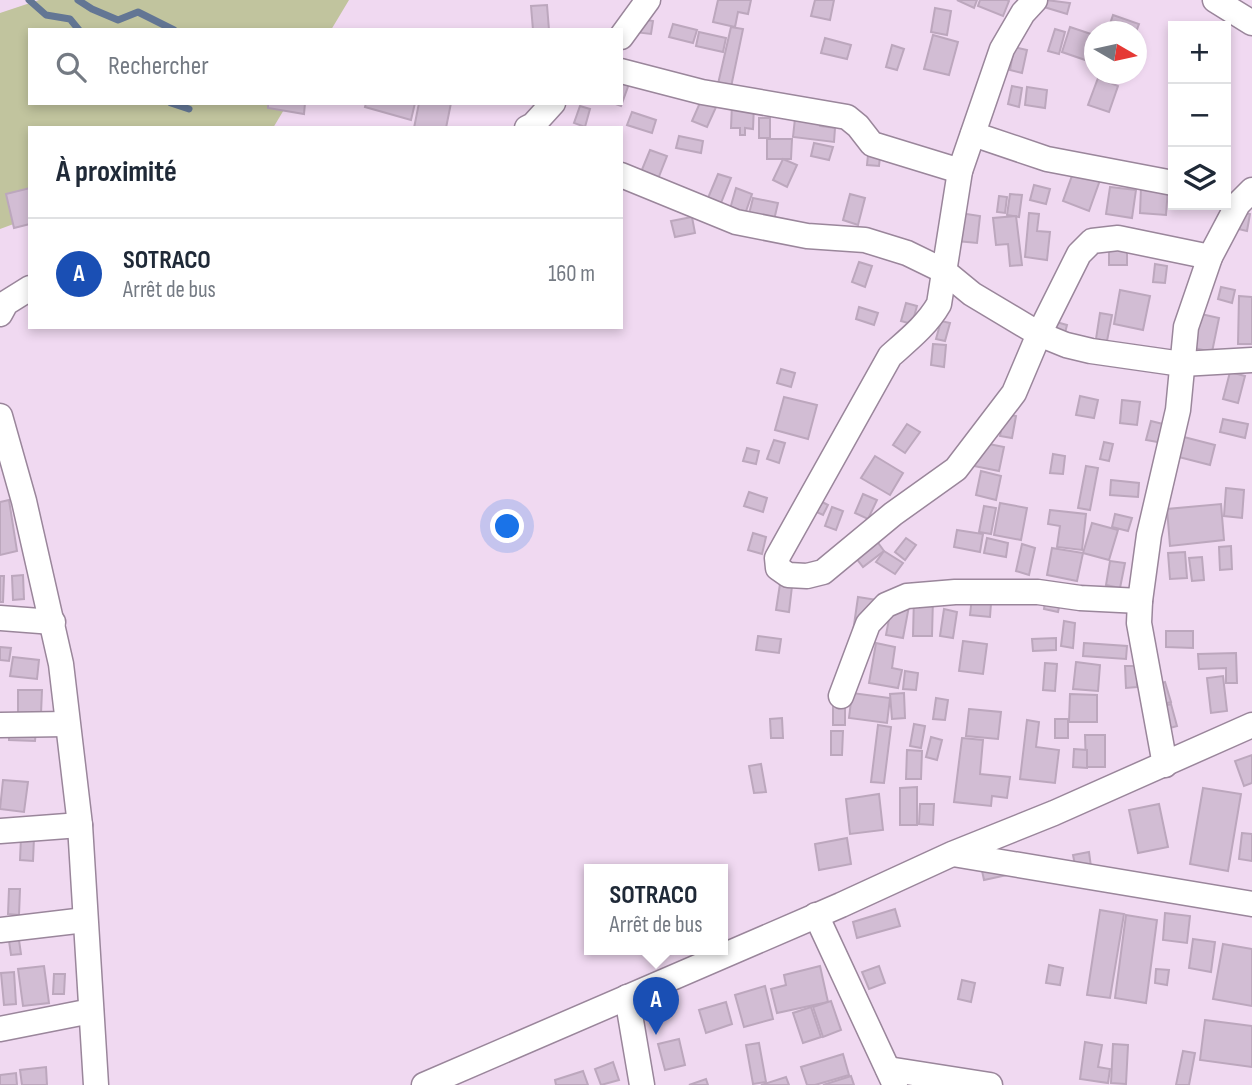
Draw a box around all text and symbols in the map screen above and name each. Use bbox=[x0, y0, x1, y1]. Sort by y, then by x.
north arrow bbox=[1084, 21, 1147, 84]
map controls bbox=[1168, 21, 1231, 210]
button: + bbox=[1168, 21, 1231, 84]
search box bbox=[28, 28, 623, 105]
icon: search bbox=[52, 48, 90, 86]
text: Rechercher bbox=[108, 51, 209, 82]
button: − bbox=[1168, 84, 1231, 147]
button: layers bbox=[1168, 147, 1231, 210]
text: À proximité bbox=[56, 154, 177, 190]
text: SOTRACO bbox=[123, 245, 211, 276]
text: A bbox=[74, 260, 84, 288]
text: 160 m bbox=[548, 260, 595, 288]
text: Arrêt de bus bbox=[123, 276, 216, 304]
your location bbox=[490, 509, 524, 543]
popup bbox=[584, 864, 728, 955]
text: SOTRACO bbox=[610, 880, 697, 911]
text: Arrêt de bus bbox=[610, 911, 702, 939]
pin: A bbox=[633, 977, 679, 1035]

